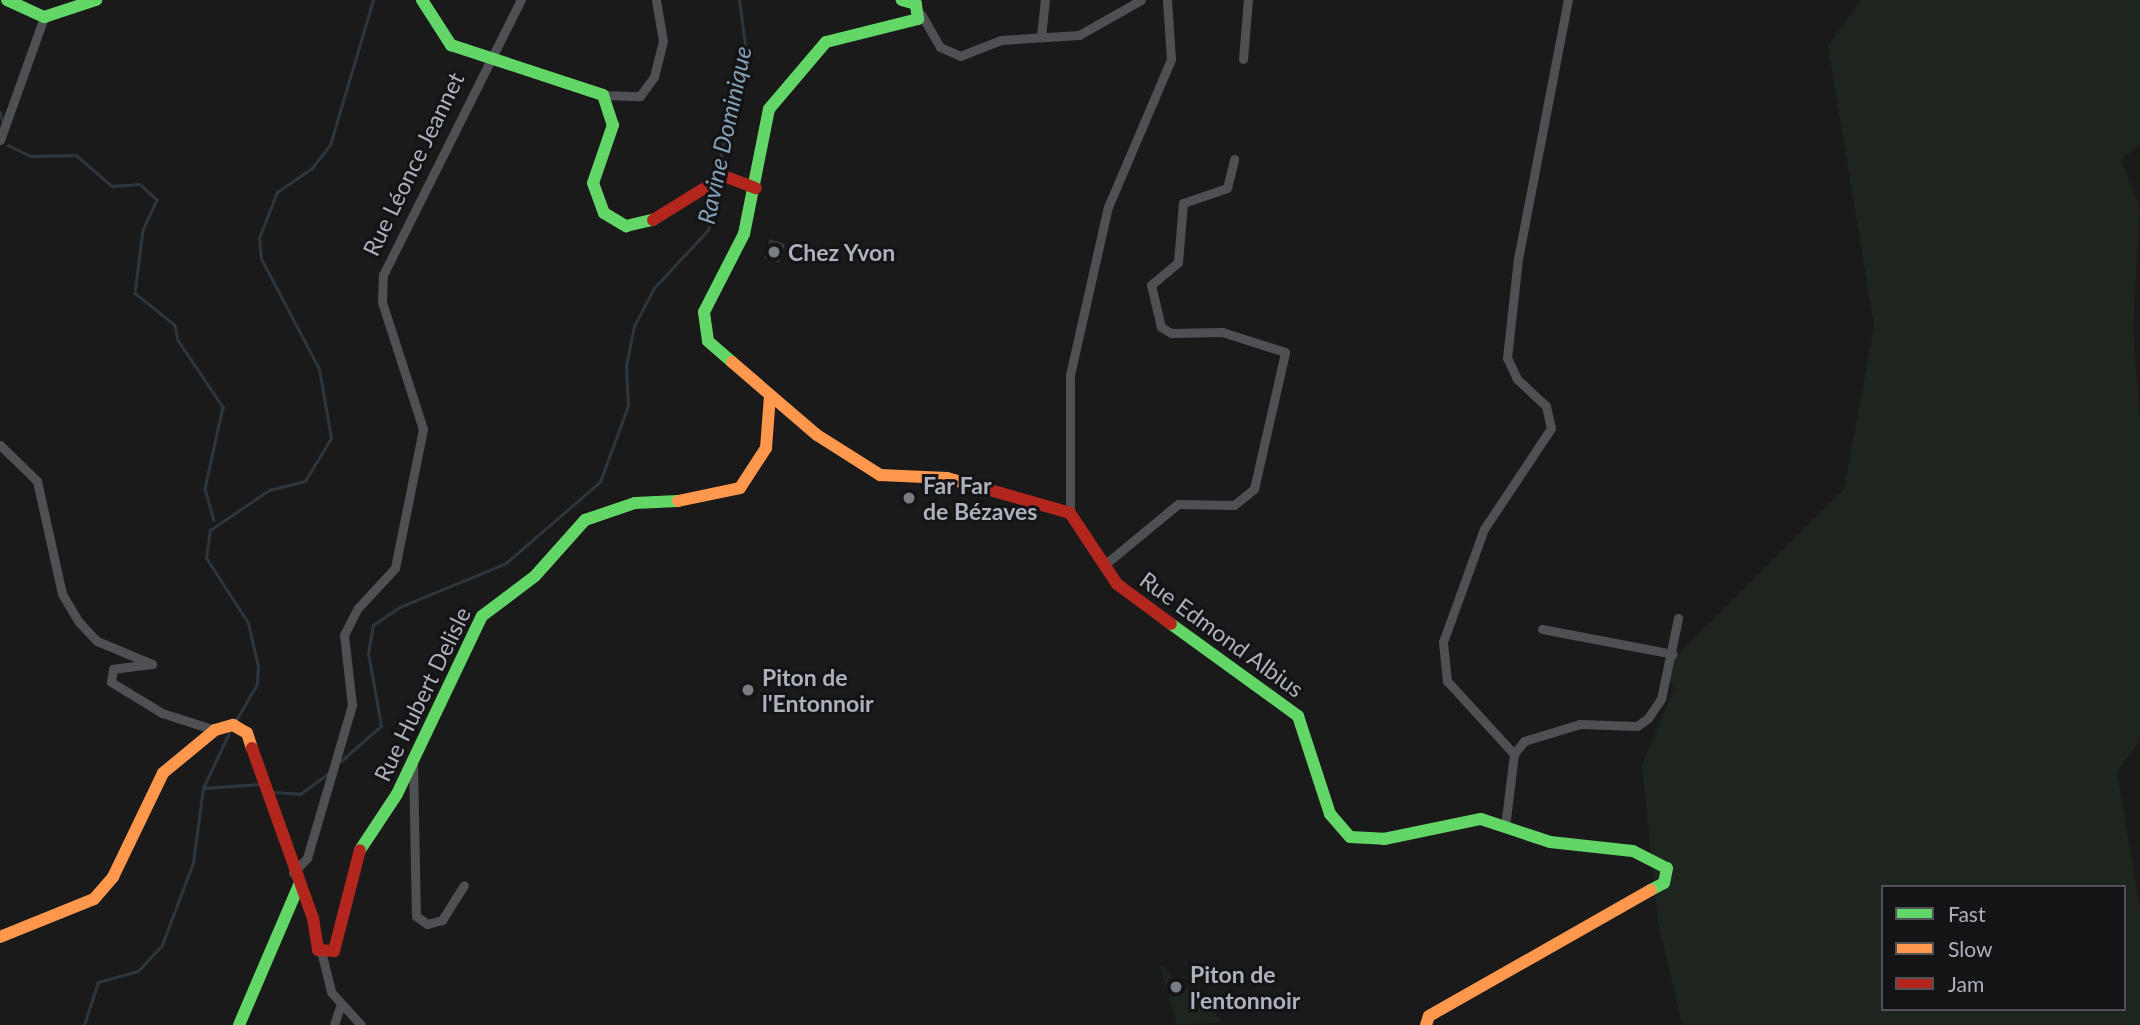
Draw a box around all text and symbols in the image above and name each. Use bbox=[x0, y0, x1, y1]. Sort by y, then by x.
water label: Ravine Dominique bbox=[691, 43, 757, 227]
street label: Rue Léonce Jeannet bbox=[356, 67, 470, 261]
place label: Chez Yvon bbox=[788, 238, 896, 266]
marker: Chez Yvon bbox=[766, 244, 782, 260]
place label: Far Far de Bézaves bbox=[923, 471, 1037, 525]
marker: Far Far de Bézaves bbox=[901, 490, 917, 506]
street label: Rue Edmond Albius bbox=[1135, 565, 1309, 703]
street label: Rue Hubert Delisle bbox=[368, 602, 476, 786]
place label: Piton de l'Entonnoir bbox=[762, 663, 874, 717]
marker: Piton de l'Entonnoir bbox=[740, 682, 756, 698]
legend bbox=[1881, 885, 2126, 1011]
text: Fast bbox=[1948, 901, 1985, 926]
text: Slow bbox=[1948, 936, 1992, 961]
place label: Piton de l'entonnoir bbox=[1190, 960, 1300, 1014]
text: Jam bbox=[1948, 971, 1984, 996]
marker: Piton de l'entonnoir bbox=[1168, 979, 1184, 995]

